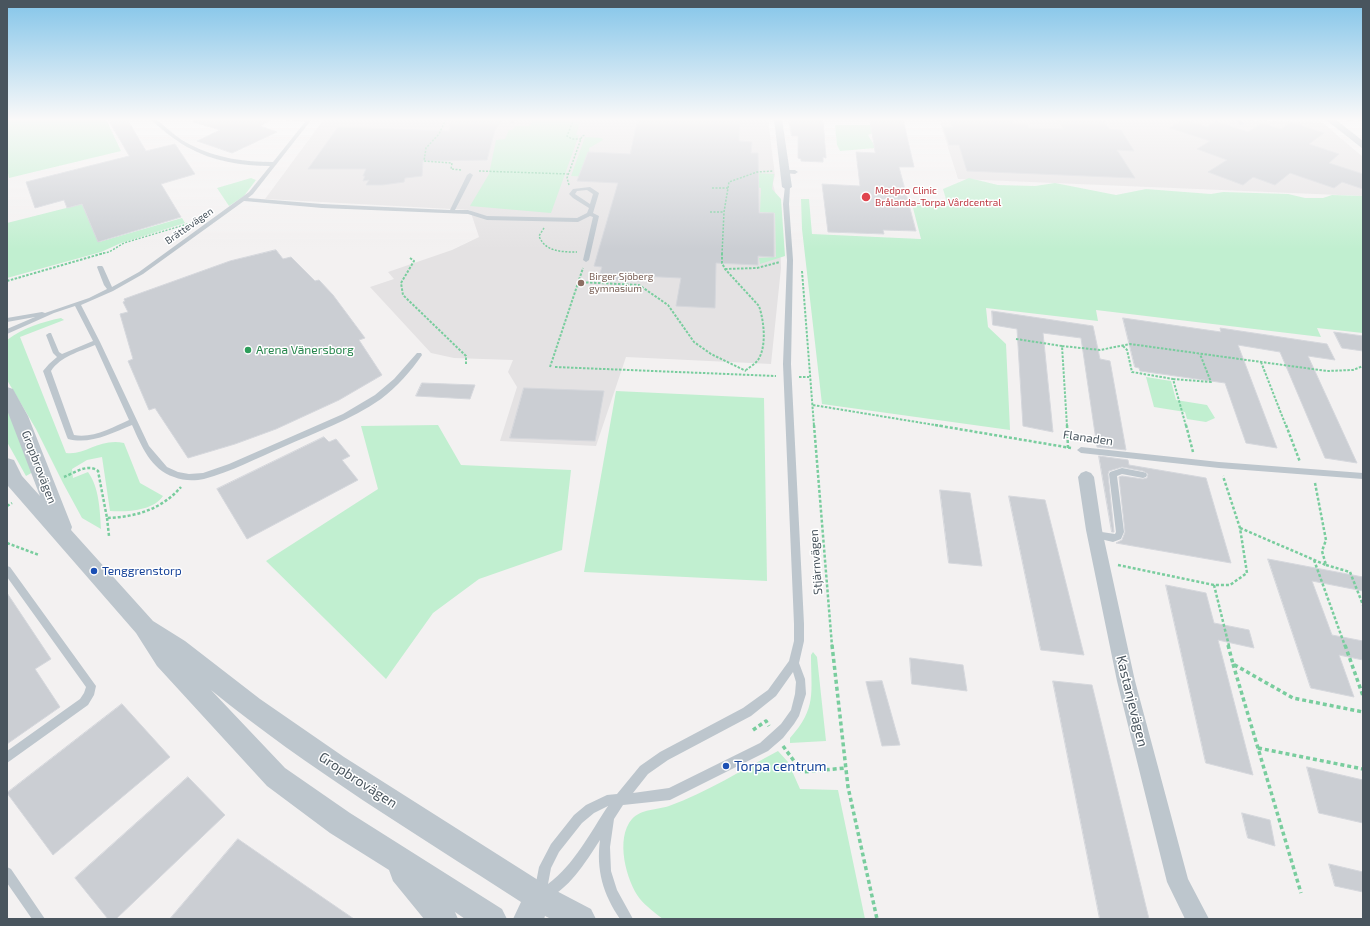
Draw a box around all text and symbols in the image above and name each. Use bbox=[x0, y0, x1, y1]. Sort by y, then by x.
place label: Medpro Clinic Brålanda-Torpa Vårdcentral bbox=[875, 185, 1001, 208]
marker: Medpro Clinic Brålanda-Torpa Vårdcentral bbox=[860, 191, 872, 203]
street label: Brättevägen bbox=[163, 205, 215, 247]
place label: Birger Sjöberg gymnasium bbox=[589, 271, 653, 294]
marker: Birger Sjöberg gymnasium bbox=[576, 278, 586, 288]
place label: Arena Vänersborg bbox=[256, 343, 354, 357]
marker: Arena Vänersborg bbox=[243, 345, 253, 355]
street label: Flanaden bbox=[1062, 427, 1114, 449]
street label: Gropbrovägen bbox=[18, 428, 60, 506]
street label: Stjärnvägen bbox=[807, 529, 825, 595]
place label: Tenggrenstorp bbox=[102, 564, 182, 578]
marker: Tenggrenstorp bbox=[89, 566, 99, 576]
street label: Kastanjevägen bbox=[1113, 654, 1151, 748]
street label: Gropbrovägen bbox=[316, 748, 400, 812]
place label: Torpa centrum bbox=[734, 758, 827, 774]
marker: Torpa centrum bbox=[721, 761, 731, 771]

